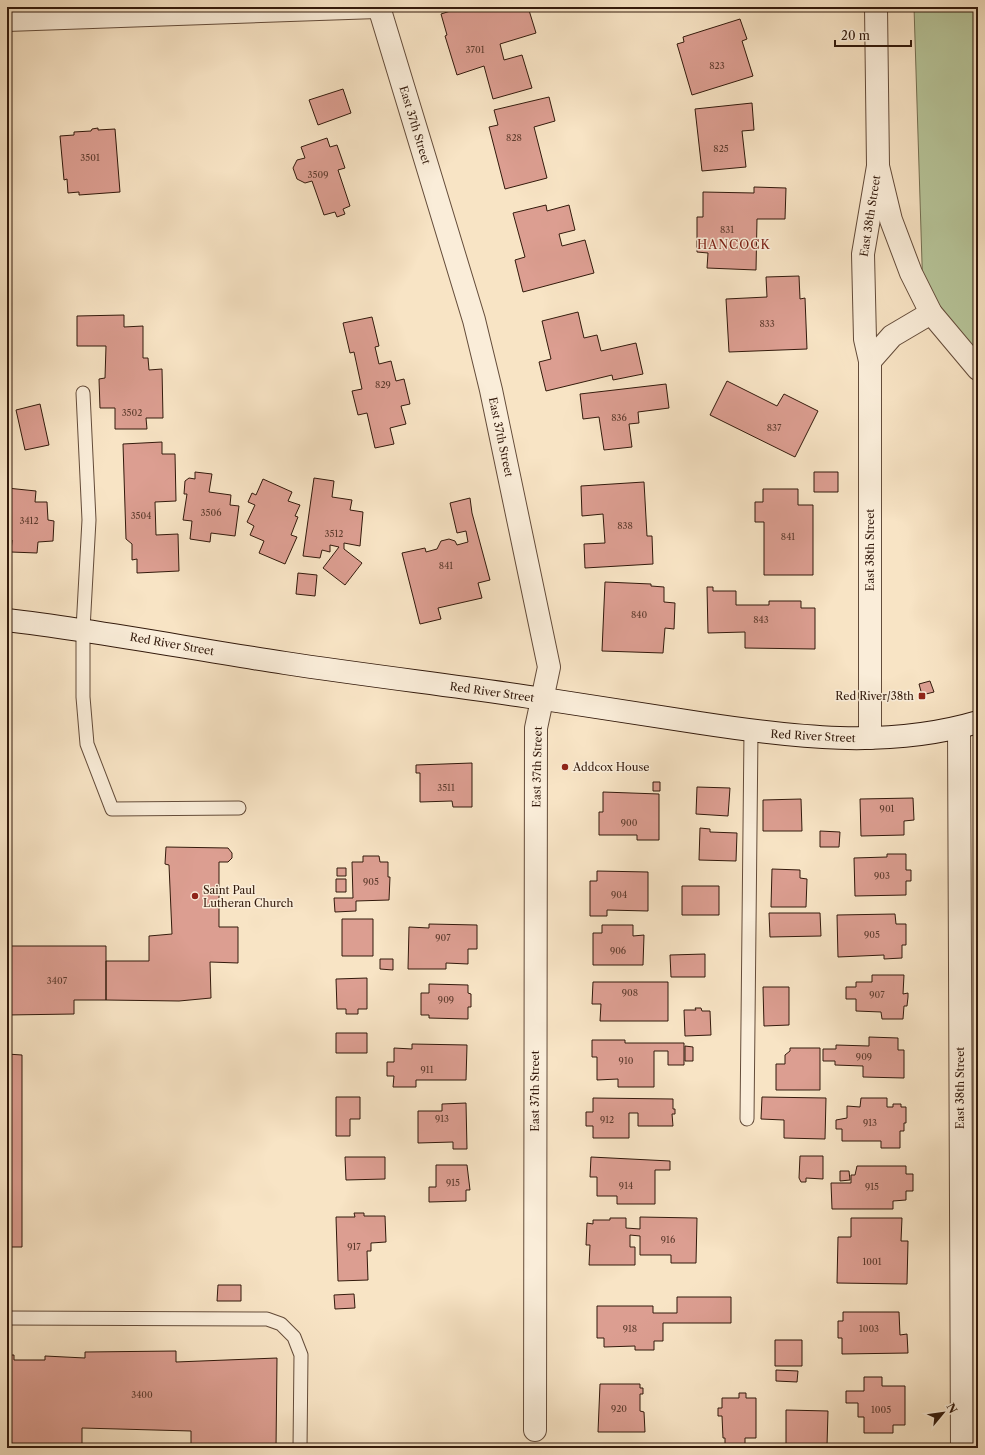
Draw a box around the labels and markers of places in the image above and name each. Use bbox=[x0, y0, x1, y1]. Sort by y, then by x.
place label: Red River/38th bbox=[835, 689, 914, 703]
marker: Red River/38th bbox=[917, 691, 927, 701]
place label: Addcox House bbox=[572, 760, 649, 774]
marker: Addcox House bbox=[560, 762, 570, 772]
place label: Saint Paul Lutheran Church bbox=[203, 883, 294, 910]
marker: Saint Paul Lutheran Church bbox=[190, 891, 200, 901]

